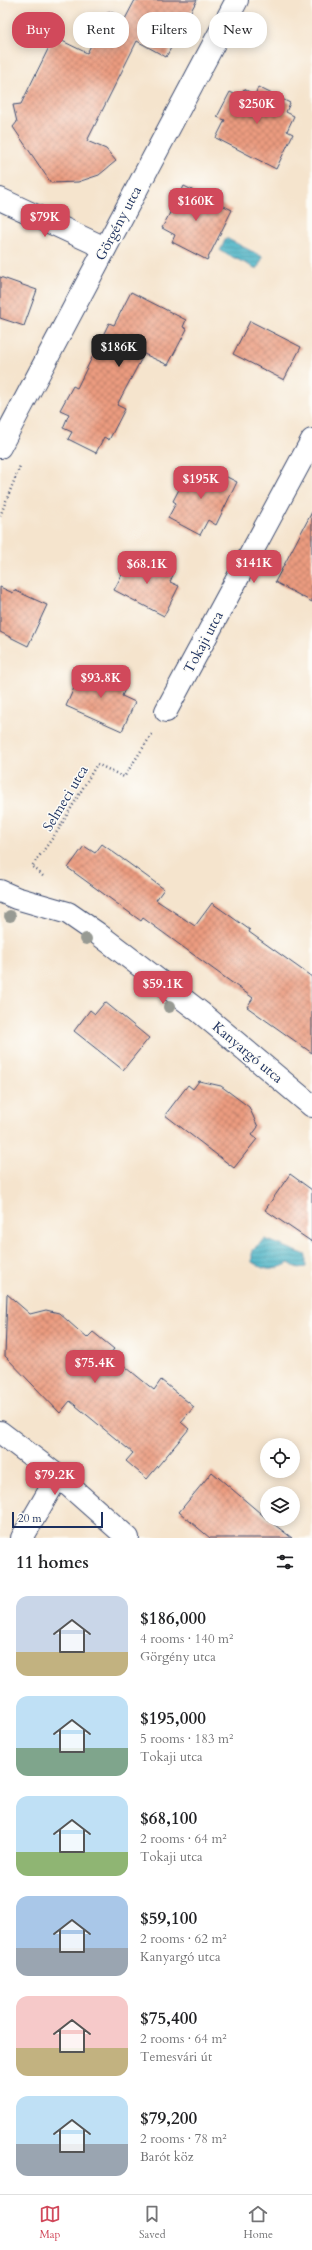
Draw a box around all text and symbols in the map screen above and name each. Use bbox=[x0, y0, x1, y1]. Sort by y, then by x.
chip: Buy bbox=[12, 12, 65, 48]
chip: Rent bbox=[73, 12, 129, 48]
chip: Filters bbox=[137, 12, 201, 48]
chip: New bbox=[209, 12, 267, 48]
pin: $250K bbox=[229, 91, 285, 125]
text: $250K bbox=[238, 95, 276, 113]
street label: Görgény utca bbox=[91, 183, 146, 264]
pin: $160K bbox=[168, 188, 224, 222]
text: $160K bbox=[177, 192, 215, 210]
pin: $79K bbox=[21, 204, 69, 238]
text: $79K bbox=[30, 208, 60, 226]
pin: $186K bbox=[91, 334, 147, 368]
text: $186K bbox=[100, 338, 138, 356]
pin: $195K bbox=[173, 466, 229, 500]
text: $195K bbox=[182, 470, 220, 488]
pin: $141K bbox=[226, 550, 282, 584]
pin: $68.1K bbox=[114, 551, 180, 585]
text: $141K bbox=[235, 554, 273, 572]
text: $68.1K bbox=[127, 555, 167, 573]
street label: Tokaji utca bbox=[179, 608, 228, 677]
pin: $93.8K bbox=[68, 665, 134, 699]
text: $93.8K bbox=[81, 669, 121, 687]
street label: Selmeci utca bbox=[38, 762, 93, 835]
pin: $59.1K bbox=[130, 971, 196, 1005]
text: $59.1K bbox=[143, 975, 183, 993]
street label: Kanyargó utca bbox=[208, 1017, 287, 1088]
pin: $75.4K bbox=[62, 1350, 128, 1384]
text: $75.4K bbox=[75, 1354, 115, 1372]
map controls bbox=[260, 1438, 300, 1526]
button: locate bbox=[260, 1438, 300, 1478]
pin: $79.2K bbox=[22, 1462, 88, 1496]
text: $79.2K bbox=[35, 1466, 75, 1484]
button: layers bbox=[260, 1486, 300, 1526]
scale bar bbox=[12, 1510, 103, 1529]
text: 20 m bbox=[18, 1511, 42, 1526]
text: 11 homes bbox=[16, 1551, 89, 1574]
icon: filters bbox=[274, 1551, 296, 1573]
text: $186,000 bbox=[140, 1607, 206, 1630]
icon: home bbox=[48, 1612, 96, 1660]
text: 4 rooms · 140 m² bbox=[140, 1630, 233, 1648]
text: Görgény utca bbox=[140, 1648, 216, 1666]
text: $195,000 bbox=[140, 1707, 206, 1730]
icon: home bbox=[48, 1712, 96, 1760]
text: 5 rooms · 183 m² bbox=[140, 1730, 233, 1748]
text: Tokaji utca bbox=[140, 1748, 203, 1766]
text: $68,100 bbox=[140, 1807, 197, 1830]
icon: home bbox=[48, 1812, 96, 1860]
text: 2 rooms · 64 m² bbox=[140, 1830, 227, 1848]
text: Tokaji utca bbox=[140, 1848, 203, 1866]
text: $59,100 bbox=[140, 1907, 197, 1930]
icon: home bbox=[48, 1912, 96, 1960]
text: 2 rooms · 62 m² bbox=[140, 1930, 227, 1948]
text: Kanyargó utca bbox=[140, 1948, 221, 1966]
text: $75,400 bbox=[140, 2007, 197, 2030]
icon: home bbox=[48, 2012, 96, 2060]
text: 2 rooms · 64 m² bbox=[140, 2030, 227, 2048]
text: Temesvári út bbox=[140, 2048, 212, 2066]
text: $79,200 bbox=[140, 2107, 197, 2130]
icon: home bbox=[48, 2112, 96, 2160]
text: 2 rooms · 78 m² bbox=[140, 2130, 227, 2148]
text: Barót köz bbox=[140, 2148, 194, 2166]
tab: Map bbox=[39, 2203, 61, 2242]
tab: Saved bbox=[139, 2203, 166, 2242]
tab: Home bbox=[244, 2203, 273, 2242]

